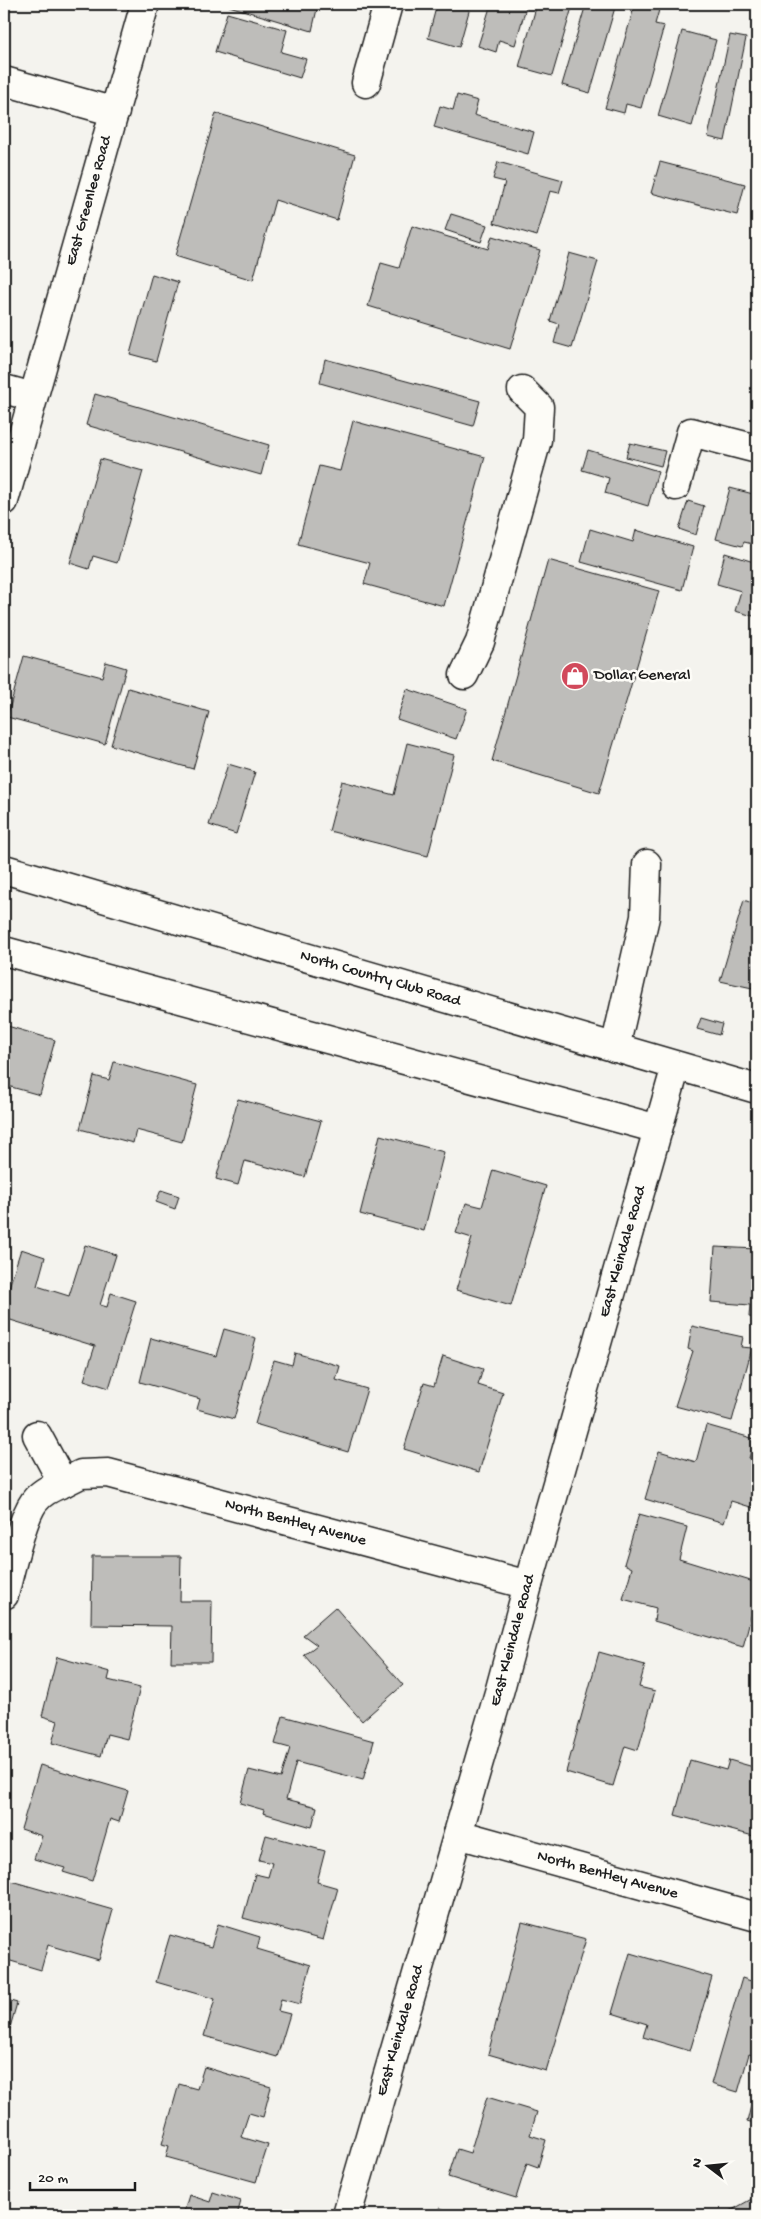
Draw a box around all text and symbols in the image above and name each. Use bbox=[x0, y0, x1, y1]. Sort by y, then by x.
street label: East Greenlee Road bbox=[62, 132, 117, 268]
shop icon: Dollar General bbox=[560, 661, 590, 691]
place label: Dollar General bbox=[593, 667, 690, 686]
street label: North Country Club Road bbox=[298, 946, 464, 1012]
street label: East Kleindale Road bbox=[595, 1182, 651, 1320]
street label: North Bentley Avenue bbox=[223, 1495, 369, 1551]
street label: East Kleindale Road bbox=[486, 1571, 540, 1709]
street label: North Bentley Avenue bbox=[535, 1847, 681, 1904]
street label: East Kleindale Road bbox=[373, 1961, 429, 2098]
north arrow bbox=[684, 2142, 734, 2192]
text: N bbox=[688, 2156, 707, 2170]
scale bar bbox=[30, 2159, 135, 2191]
text: 20 m bbox=[38, 2170, 68, 2188]

